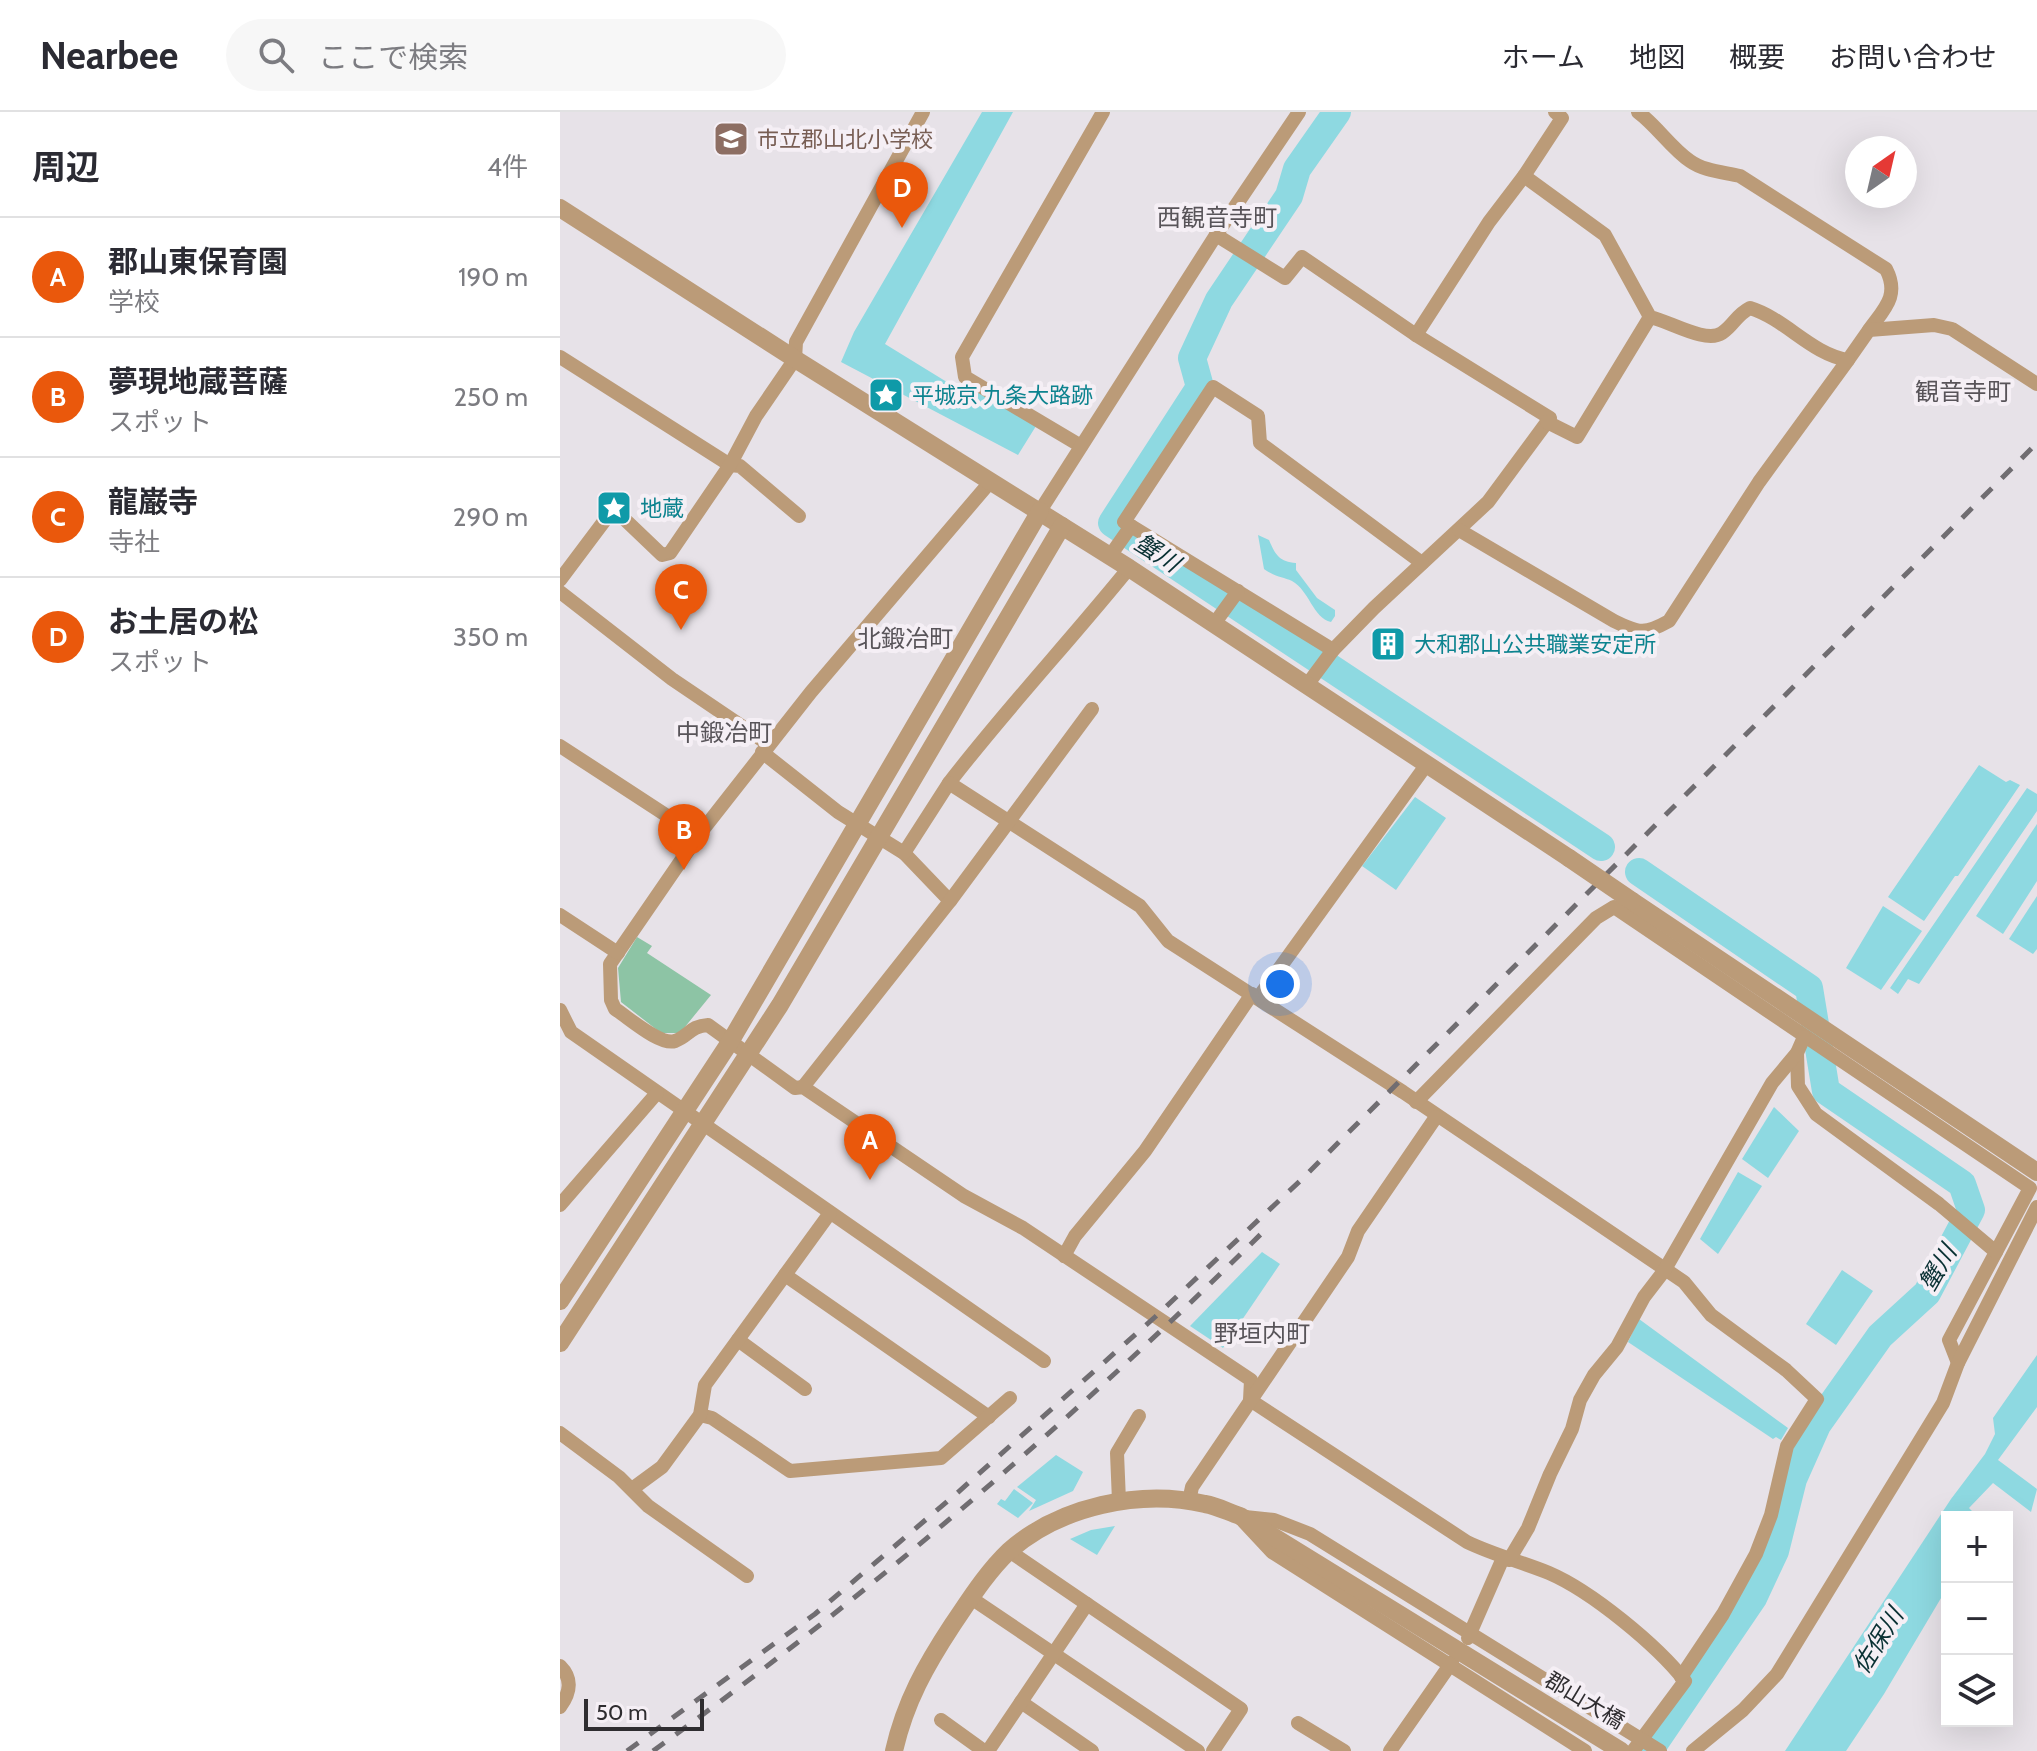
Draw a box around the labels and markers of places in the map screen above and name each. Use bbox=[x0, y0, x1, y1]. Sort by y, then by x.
school or university icon: 市立郡山北小学校 bbox=[712, 120, 750, 158]
place label: 市立郡山北小学校 bbox=[757, 126, 933, 153]
pin: D bbox=[876, 162, 928, 228]
place icon: 平城京 九条大路跡 bbox=[867, 376, 905, 414]
place label: 平城京 九条大路跡 bbox=[912, 382, 1093, 409]
place icon: 地蔵 bbox=[595, 489, 633, 527]
place label: 地蔵 bbox=[640, 495, 684, 522]
pin: C bbox=[655, 564, 707, 630]
building icon: 大和郡山公共職業安定所 bbox=[1369, 625, 1407, 663]
place label: 大和郡山公共職業安定所 bbox=[1414, 631, 1656, 658]
pin: B bbox=[658, 804, 710, 870]
pin: A bbox=[844, 1114, 896, 1180]

